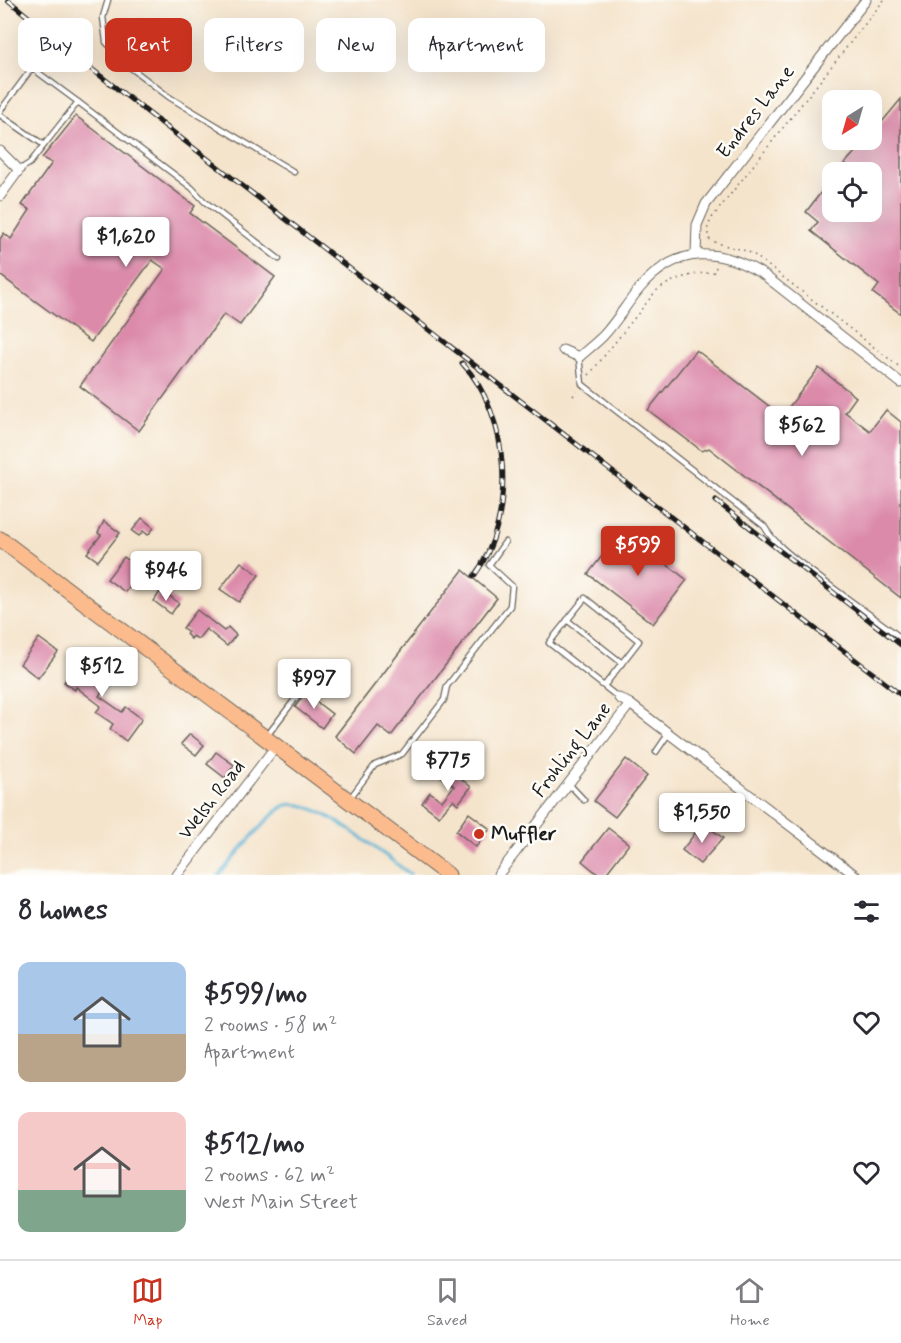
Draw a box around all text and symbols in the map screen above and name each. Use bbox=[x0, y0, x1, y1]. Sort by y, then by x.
chip: Buy bbox=[18, 18, 93, 72]
chip: Rent bbox=[105, 18, 192, 72]
chip: Filters bbox=[204, 18, 304, 72]
chip: New bbox=[316, 18, 396, 72]
chip: Apartment bbox=[408, 18, 545, 72]
street label: Endres Lane bbox=[711, 59, 801, 165]
north arrow bbox=[822, 90, 882, 150]
map controls bbox=[822, 90, 882, 222]
button: locate bbox=[822, 162, 882, 222]
pin: $1,620 bbox=[77, 217, 175, 268]
text: $1,620 bbox=[96, 223, 156, 250]
pin: $562 bbox=[766, 406, 838, 457]
text: $562 bbox=[779, 412, 825, 439]
pin: $599 bbox=[602, 526, 674, 577]
text: $599 bbox=[615, 532, 661, 559]
pin: $946 bbox=[130, 551, 202, 602]
text: $946 bbox=[144, 557, 188, 584]
pin: $512 bbox=[66, 647, 138, 698]
text: $512 bbox=[80, 653, 124, 680]
pin: $997 bbox=[278, 659, 350, 710]
text: $997 bbox=[292, 665, 336, 692]
street label: Frohling Lane bbox=[526, 697, 619, 805]
pin: $775 bbox=[412, 741, 484, 792]
text: $775 bbox=[425, 747, 471, 774]
street label: Welsh Road bbox=[172, 755, 252, 845]
pin: $1,550 bbox=[653, 793, 751, 844]
text: $1,550 bbox=[673, 799, 731, 826]
place label: Muffler bbox=[491, 821, 557, 848]
marker: Muffler bbox=[472, 827, 486, 841]
text: 8 homes bbox=[18, 894, 108, 928]
icon: filters bbox=[850, 895, 883, 928]
text: $599/mo bbox=[204, 978, 307, 1012]
icon: home bbox=[66, 986, 138, 1058]
icon: heart bbox=[850, 1006, 883, 1039]
text: 2 rooms · 58 m² bbox=[204, 1012, 337, 1039]
text: Apartment bbox=[204, 1039, 295, 1066]
text: $512/mo bbox=[204, 1128, 305, 1162]
icon: home bbox=[66, 1136, 138, 1208]
icon: heart bbox=[850, 1156, 883, 1189]
text: 2 rooms · 62 m² bbox=[204, 1162, 335, 1189]
text: West Main Street bbox=[204, 1189, 358, 1216]
tab: Map bbox=[131, 1274, 164, 1331]
tab: Saved bbox=[427, 1274, 467, 1331]
tab: Home bbox=[730, 1274, 770, 1331]

